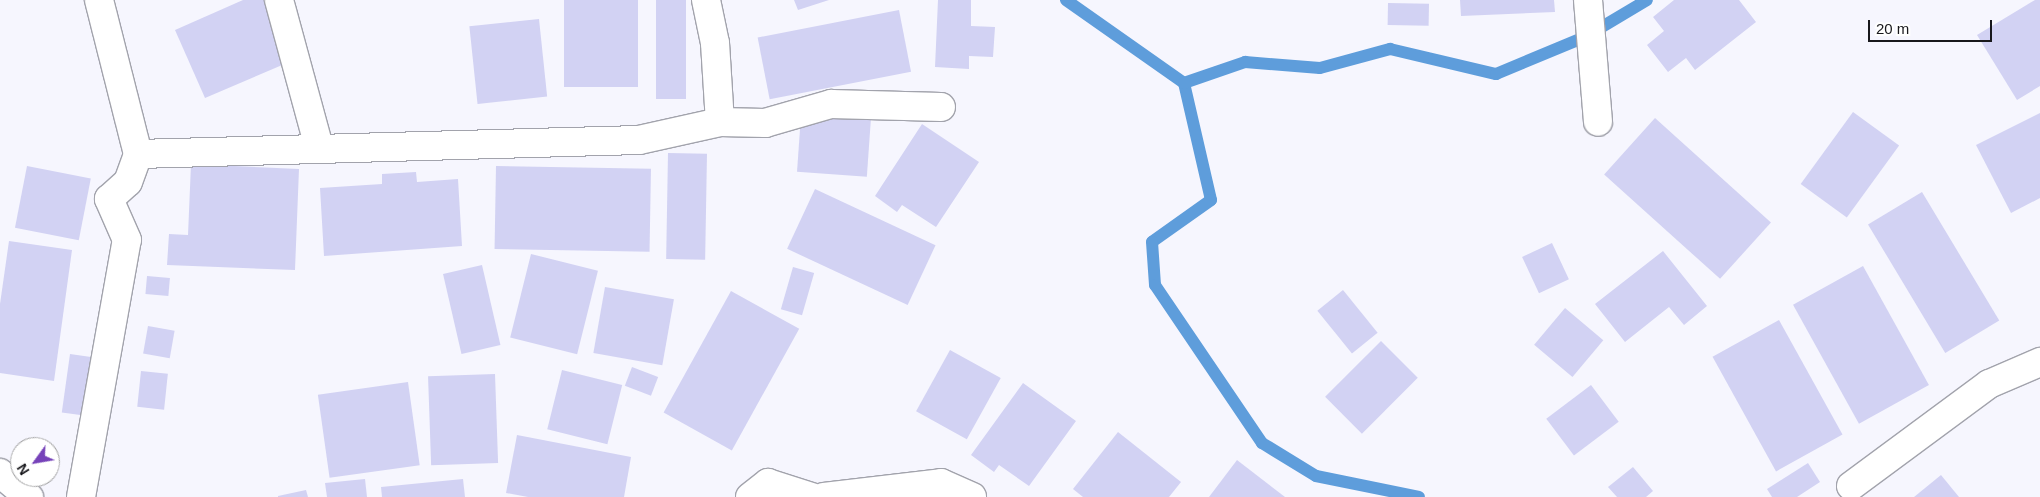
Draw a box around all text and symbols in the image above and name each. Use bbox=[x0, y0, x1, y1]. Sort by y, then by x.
scale bar bbox=[1870, 10, 1994, 42]
text: 20 m bbox=[1876, 20, 1909, 37]
north arrow bbox=[10, 437, 60, 487]
text: N bbox=[14, 461, 33, 478]

